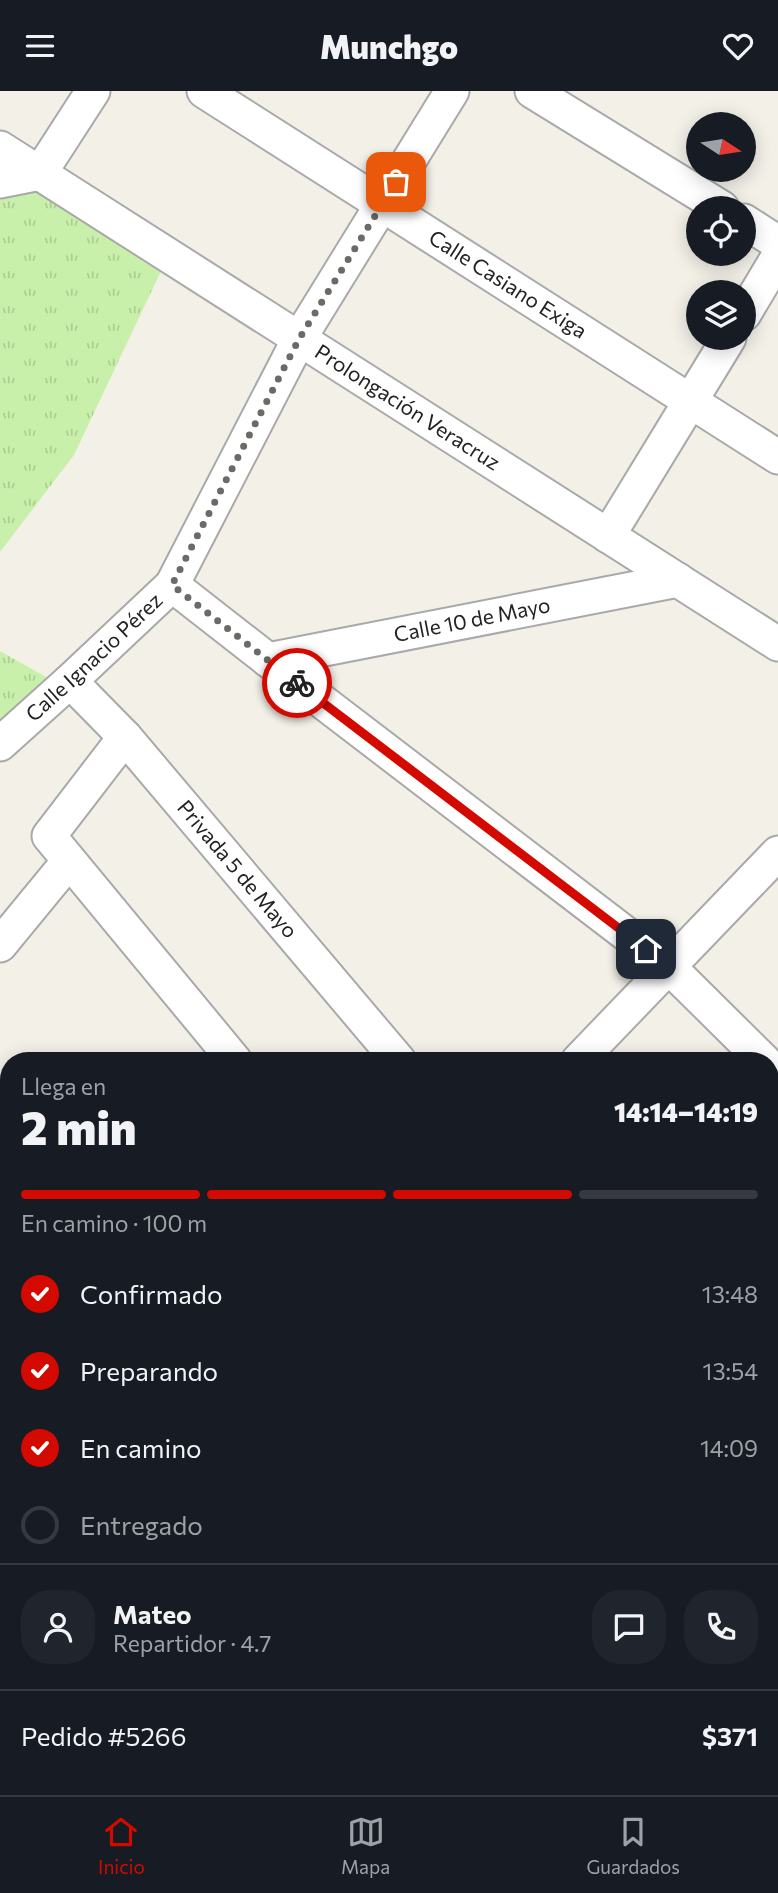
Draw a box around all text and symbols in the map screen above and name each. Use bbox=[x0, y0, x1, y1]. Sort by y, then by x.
text: Munchgo bbox=[320, 26, 458, 66]
icon: menu bbox=[21, 27, 59, 65]
icon: heart bbox=[719, 27, 757, 65]
north arrow bbox=[686, 112, 756, 182]
map controls bbox=[686, 112, 756, 350]
pin bbox=[366, 152, 426, 212]
icon: bag bbox=[377, 163, 415, 201]
button: locate bbox=[686, 196, 756, 266]
street label: Calle Casiano Exiga bbox=[425, 224, 592, 343]
button: layers bbox=[686, 280, 756, 350]
street label: Prolongación Veracruz bbox=[311, 338, 505, 475]
street label: Calle Ignacio Pérez bbox=[20, 587, 167, 726]
street label: Calle 10 de Mayo bbox=[392, 591, 552, 646]
courier bbox=[262, 648, 332, 718]
icon: bike bbox=[278, 664, 316, 702]
street label: Privada 5 de Mayo bbox=[173, 794, 304, 943]
pin bbox=[616, 919, 676, 979]
icon: home bbox=[627, 930, 665, 968]
text: Llega en bbox=[21, 1072, 106, 1100]
text: 14:14–14:19 bbox=[614, 1096, 758, 1127]
text: 2 min bbox=[21, 1098, 137, 1154]
text: En camino · 100 m bbox=[21, 1209, 207, 1237]
icon: check bbox=[21, 1275, 59, 1313]
text: Confirmado bbox=[80, 1278, 222, 1309]
text: 13:48 bbox=[702, 1280, 758, 1308]
icon: check bbox=[21, 1352, 59, 1390]
text: Preparando bbox=[80, 1355, 218, 1386]
text: 13:54 bbox=[703, 1357, 758, 1385]
icon: check bbox=[21, 1429, 59, 1467]
text: En camino bbox=[80, 1432, 202, 1463]
text: 14:09 bbox=[700, 1434, 758, 1462]
text: Entregado bbox=[80, 1509, 203, 1540]
button: person bbox=[21, 1590, 95, 1664]
button: chat bbox=[592, 1590, 666, 1664]
button: phone bbox=[684, 1590, 758, 1664]
text: Mateo bbox=[113, 1598, 192, 1629]
text: Repartidor · 4.7 bbox=[113, 1629, 271, 1657]
text: Pedido #5266 bbox=[21, 1720, 186, 1751]
text: $371 bbox=[702, 1720, 758, 1751]
tab: Inicio bbox=[98, 1813, 145, 1878]
tab: Mapa bbox=[341, 1813, 390, 1878]
tab: Guardados bbox=[586, 1813, 680, 1878]

